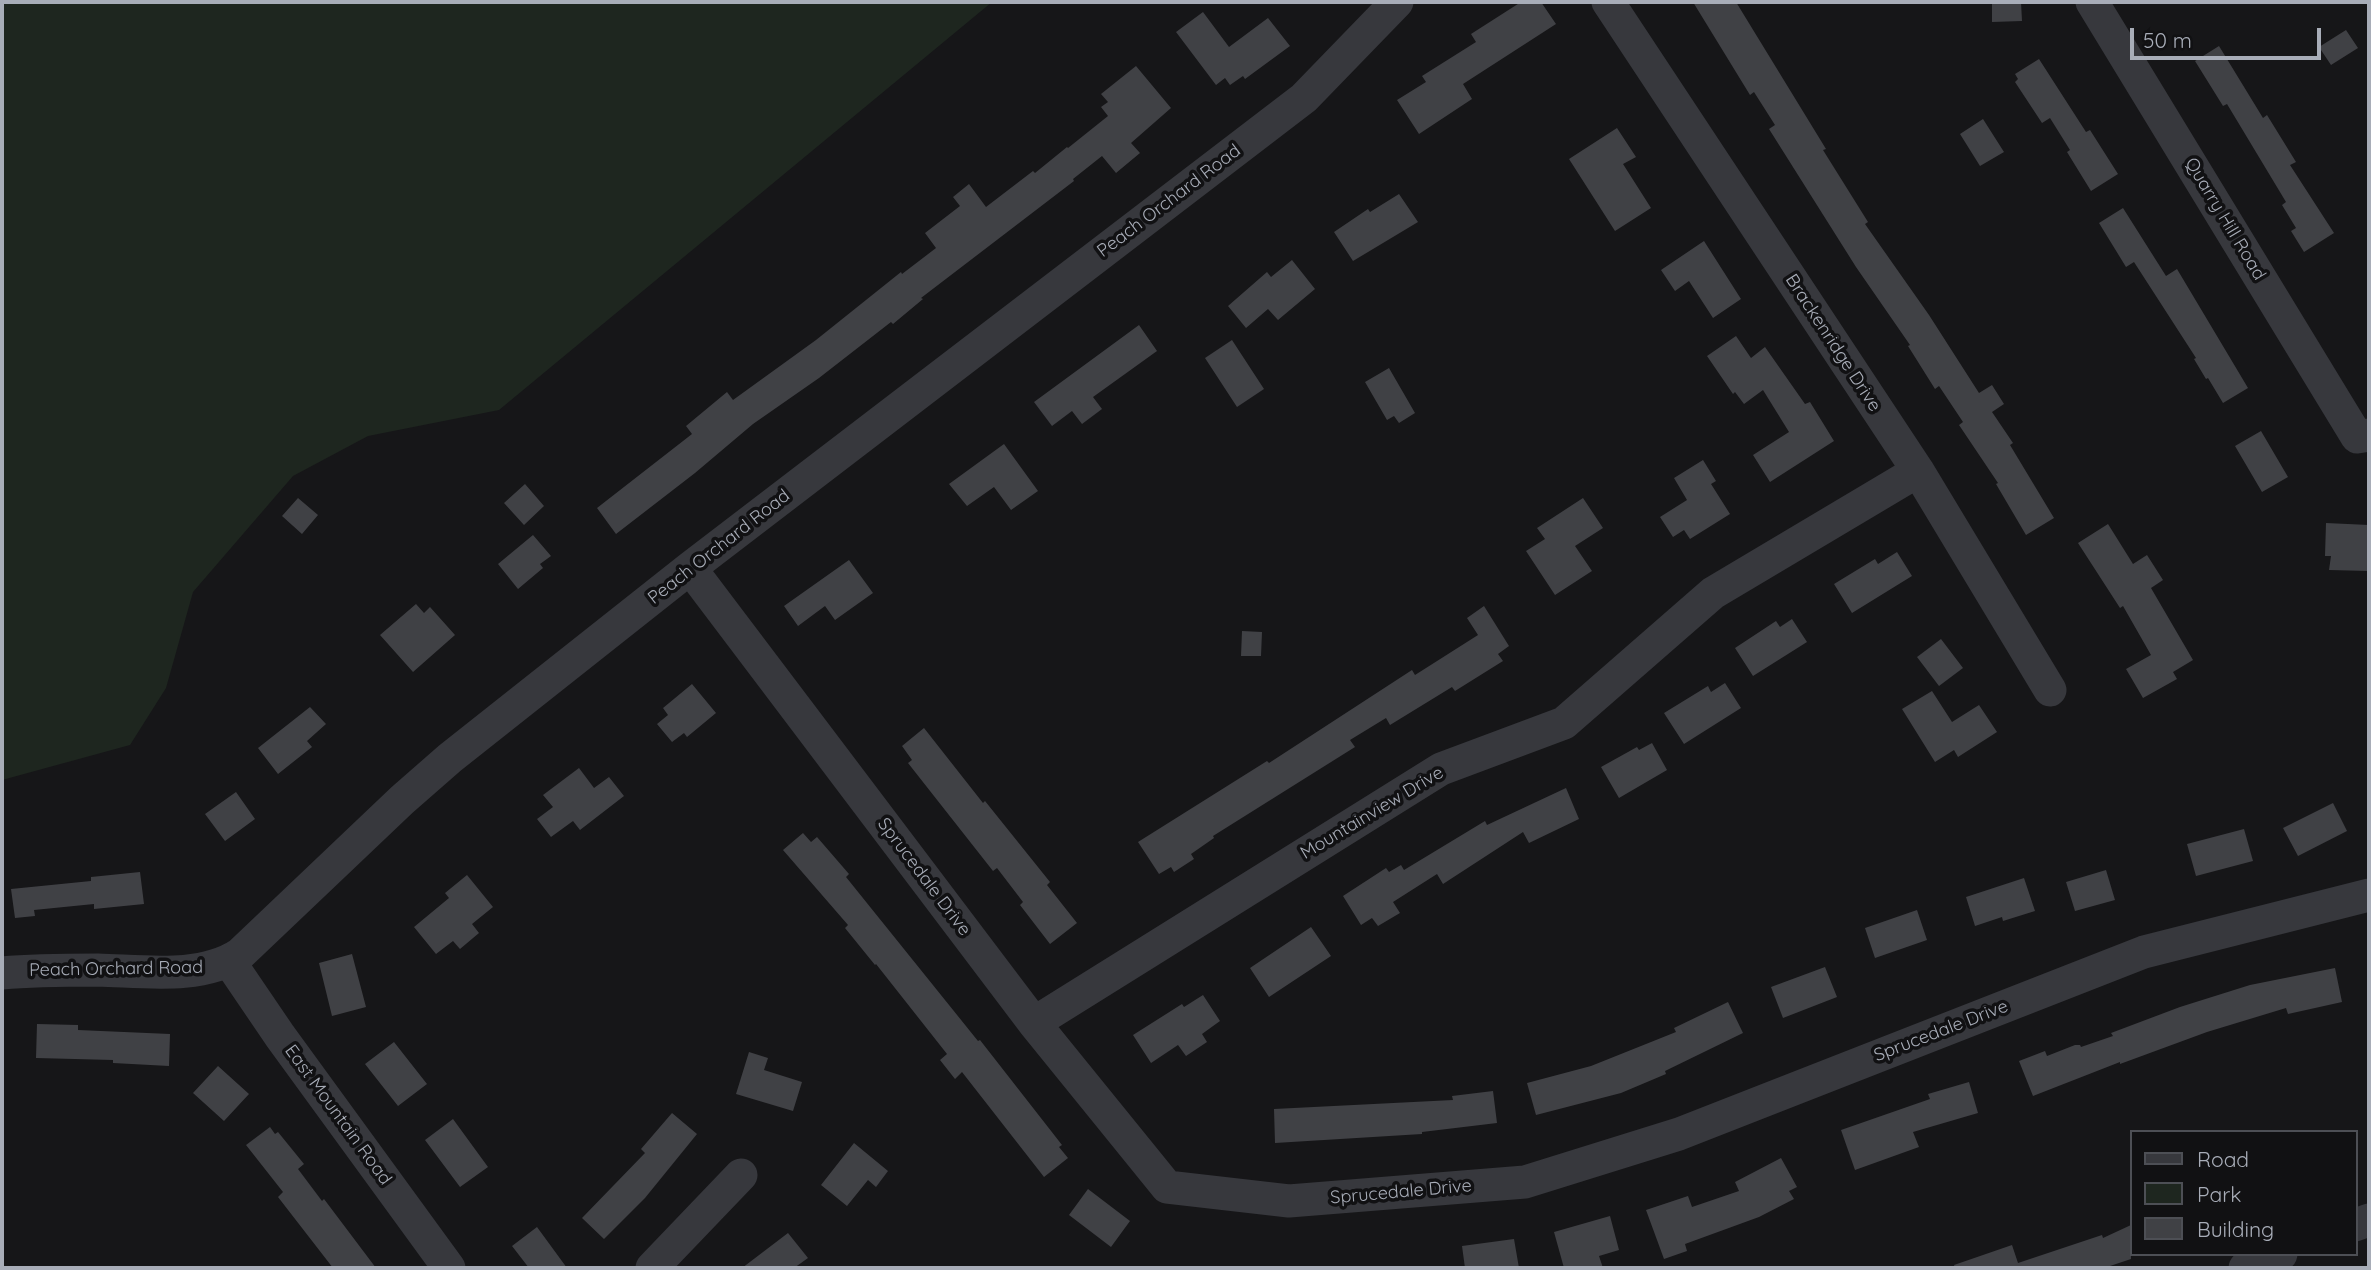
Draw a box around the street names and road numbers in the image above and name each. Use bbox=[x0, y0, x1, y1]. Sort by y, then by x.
street label: Peach Orchard Road bbox=[1093, 140, 1245, 262]
street label: Quarry Hill Road bbox=[2180, 154, 2270, 284]
street label: Brackenridge Drive bbox=[1781, 270, 1885, 416]
street label: Peach Orchard Road bbox=[644, 485, 794, 609]
street label: Mountainview Drive bbox=[1297, 762, 1447, 864]
street label: Sprucedale Drive bbox=[873, 814, 975, 940]
street label: Peach Orchard Road bbox=[29, 957, 203, 981]
street label: Sprucedale Drive bbox=[1871, 995, 2011, 1067]
street label: East Mountain Road bbox=[280, 1041, 396, 1189]
street label: Sprucedale Drive bbox=[1329, 1175, 1473, 1209]

